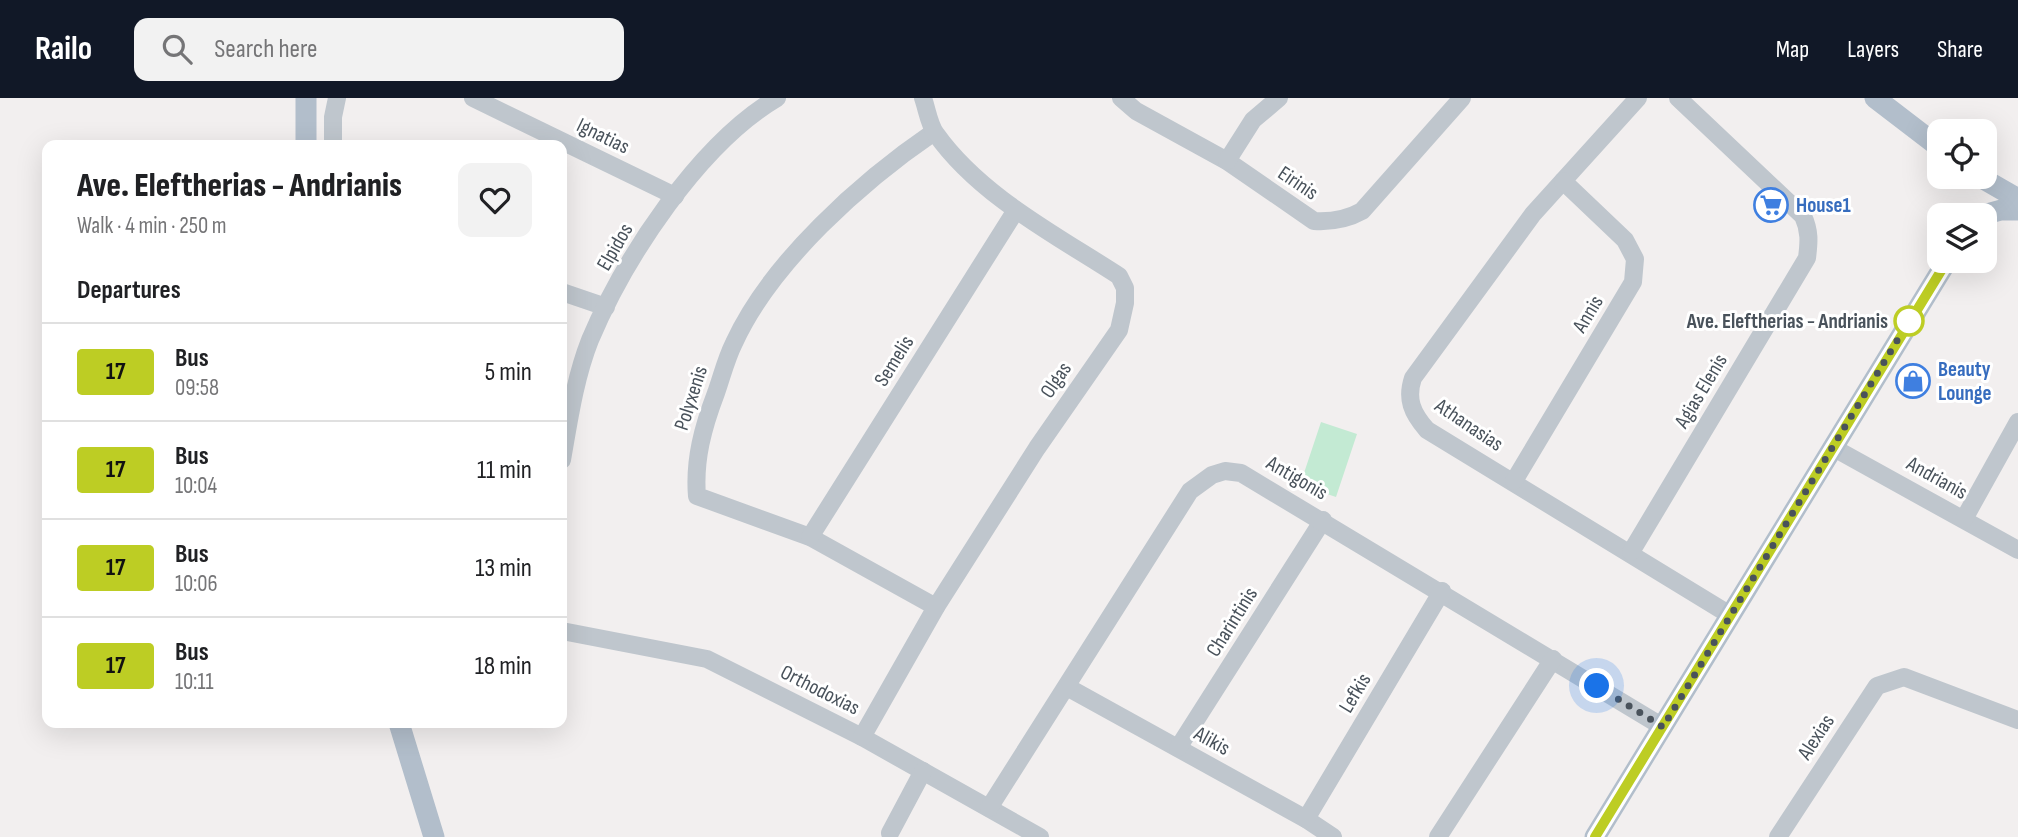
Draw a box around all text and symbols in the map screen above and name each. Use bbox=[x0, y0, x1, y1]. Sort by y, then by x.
search box bbox=[134, 18, 624, 81]
text: Railo bbox=[35, 29, 92, 69]
icon: search bbox=[158, 30, 196, 68]
text: Search here bbox=[214, 34, 318, 65]
text: Map bbox=[1776, 35, 1809, 64]
text: Layers bbox=[1847, 35, 1899, 64]
text: Share bbox=[1937, 35, 1983, 64]
street label: Ignatias bbox=[573, 113, 633, 159]
map controls bbox=[1927, 119, 1997, 273]
button: locate bbox=[1927, 119, 1997, 189]
street label: Eirinis bbox=[1273, 161, 1323, 205]
button: heart bbox=[458, 163, 532, 237]
text: Ave. Eleftherias - Andrianis bbox=[77, 166, 402, 206]
supermarket icon: House1 bbox=[1752, 186, 1790, 224]
place label: House1 bbox=[1796, 193, 1851, 218]
button: layers bbox=[1927, 203, 1997, 273]
text: Walk · 4 min · 250 m bbox=[77, 212, 227, 240]
street label: Elpidos bbox=[592, 219, 638, 275]
text: Departures bbox=[77, 275, 181, 306]
street label: Annis bbox=[1567, 291, 1609, 338]
marker: Ave. Eleftherias - Andrianis bbox=[1894, 306, 1924, 336]
place label: Ave. Eleftherias - Andrianis bbox=[1686, 309, 1888, 334]
street label: Semelis bbox=[869, 331, 919, 391]
text: Bus bbox=[175, 343, 209, 374]
street label: Agias Elenis bbox=[1669, 349, 1733, 433]
text: 17 bbox=[106, 357, 125, 386]
text: 5 min bbox=[485, 357, 532, 388]
street label: Olgas bbox=[1035, 357, 1077, 403]
place label: Beauty Lounge bbox=[1938, 357, 1992, 406]
shop icon: Beauty Lounge bbox=[1894, 362, 1932, 400]
street label: Polyxenis bbox=[669, 363, 713, 433]
text: 09:58 bbox=[175, 374, 219, 402]
street label: Athanasias bbox=[1429, 393, 1508, 457]
text: Bus bbox=[175, 441, 209, 472]
street label: Antigonis bbox=[1261, 450, 1332, 505]
street label: Andrianis bbox=[1901, 451, 1972, 505]
text: 17 bbox=[106, 455, 125, 484]
text: 11 min bbox=[477, 455, 532, 486]
text: 10:04 bbox=[175, 472, 217, 500]
text: Bus bbox=[175, 539, 209, 570]
text: 17 bbox=[106, 553, 125, 582]
text: 13 min bbox=[475, 553, 532, 584]
text: 10:06 bbox=[175, 570, 218, 598]
street label: Charintinis bbox=[1201, 583, 1263, 661]
text: Bus bbox=[175, 637, 209, 668]
text: 17 bbox=[106, 651, 125, 680]
text: 18 min bbox=[475, 651, 532, 682]
street label: Orthodoxias bbox=[776, 659, 864, 721]
text: 10:11 bbox=[175, 668, 213, 696]
your location bbox=[1579, 668, 1614, 703]
street label: Lefkis bbox=[1334, 669, 1376, 717]
street label: Alexias bbox=[1792, 710, 1840, 765]
street label: Alikis bbox=[1189, 721, 1234, 761]

